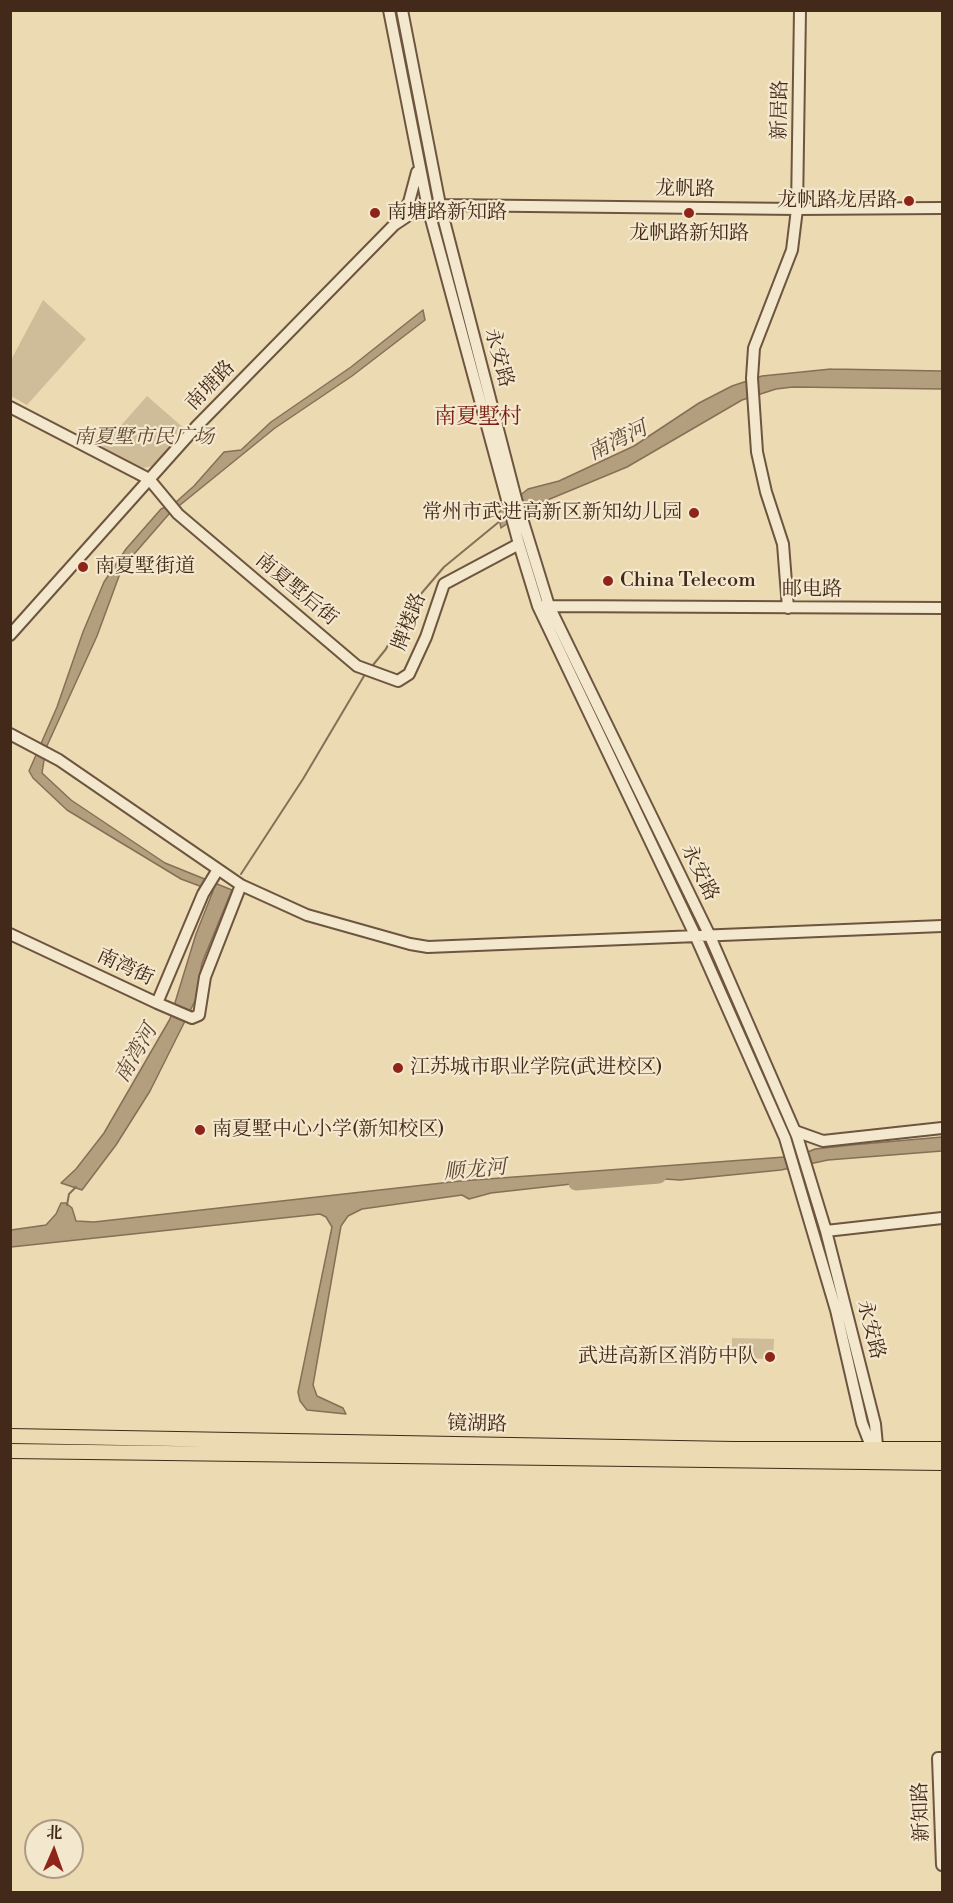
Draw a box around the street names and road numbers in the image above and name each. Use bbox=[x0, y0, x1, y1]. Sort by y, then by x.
street label: 新居路 bbox=[768, 80, 794, 140]
street label: 龙帆路 bbox=[655, 177, 715, 203]
street label: 永安路 bbox=[479, 326, 517, 390]
street label: 南塘路 bbox=[182, 356, 240, 416]
street label: 南夏墅后街 bbox=[250, 549, 342, 631]
street label: 邮电路 bbox=[782, 578, 842, 602]
street label: 牌楼路 bbox=[388, 590, 432, 654]
street label: 永安路 bbox=[675, 841, 723, 905]
street label: 南湾街 bbox=[93, 944, 157, 992]
street label: 永安路 bbox=[851, 1298, 889, 1362]
street label: 镜湖路 bbox=[447, 1412, 507, 1438]
street label: 新知路 bbox=[909, 1782, 935, 1842]

